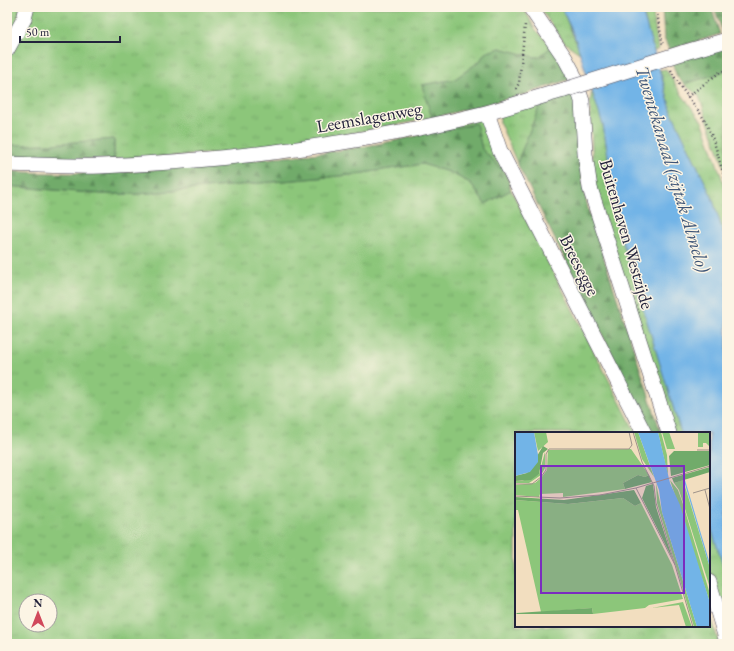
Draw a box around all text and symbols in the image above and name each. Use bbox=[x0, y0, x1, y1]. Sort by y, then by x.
scale bar bbox=[20, 18, 120, 44]
text: 50 m bbox=[26, 24, 50, 40]
water label: Twentekanaal (zijtak Almelo) bbox=[630, 63, 716, 276]
street label: Leemslagenweg bbox=[315, 96, 424, 138]
street label: Buitenhaven Westzijde bbox=[595, 156, 659, 312]
street label: Breesegge bbox=[555, 230, 605, 300]
inset map bbox=[515, 432, 710, 627]
north arrow bbox=[18, 593, 58, 633]
text: N bbox=[34, 596, 43, 610]

